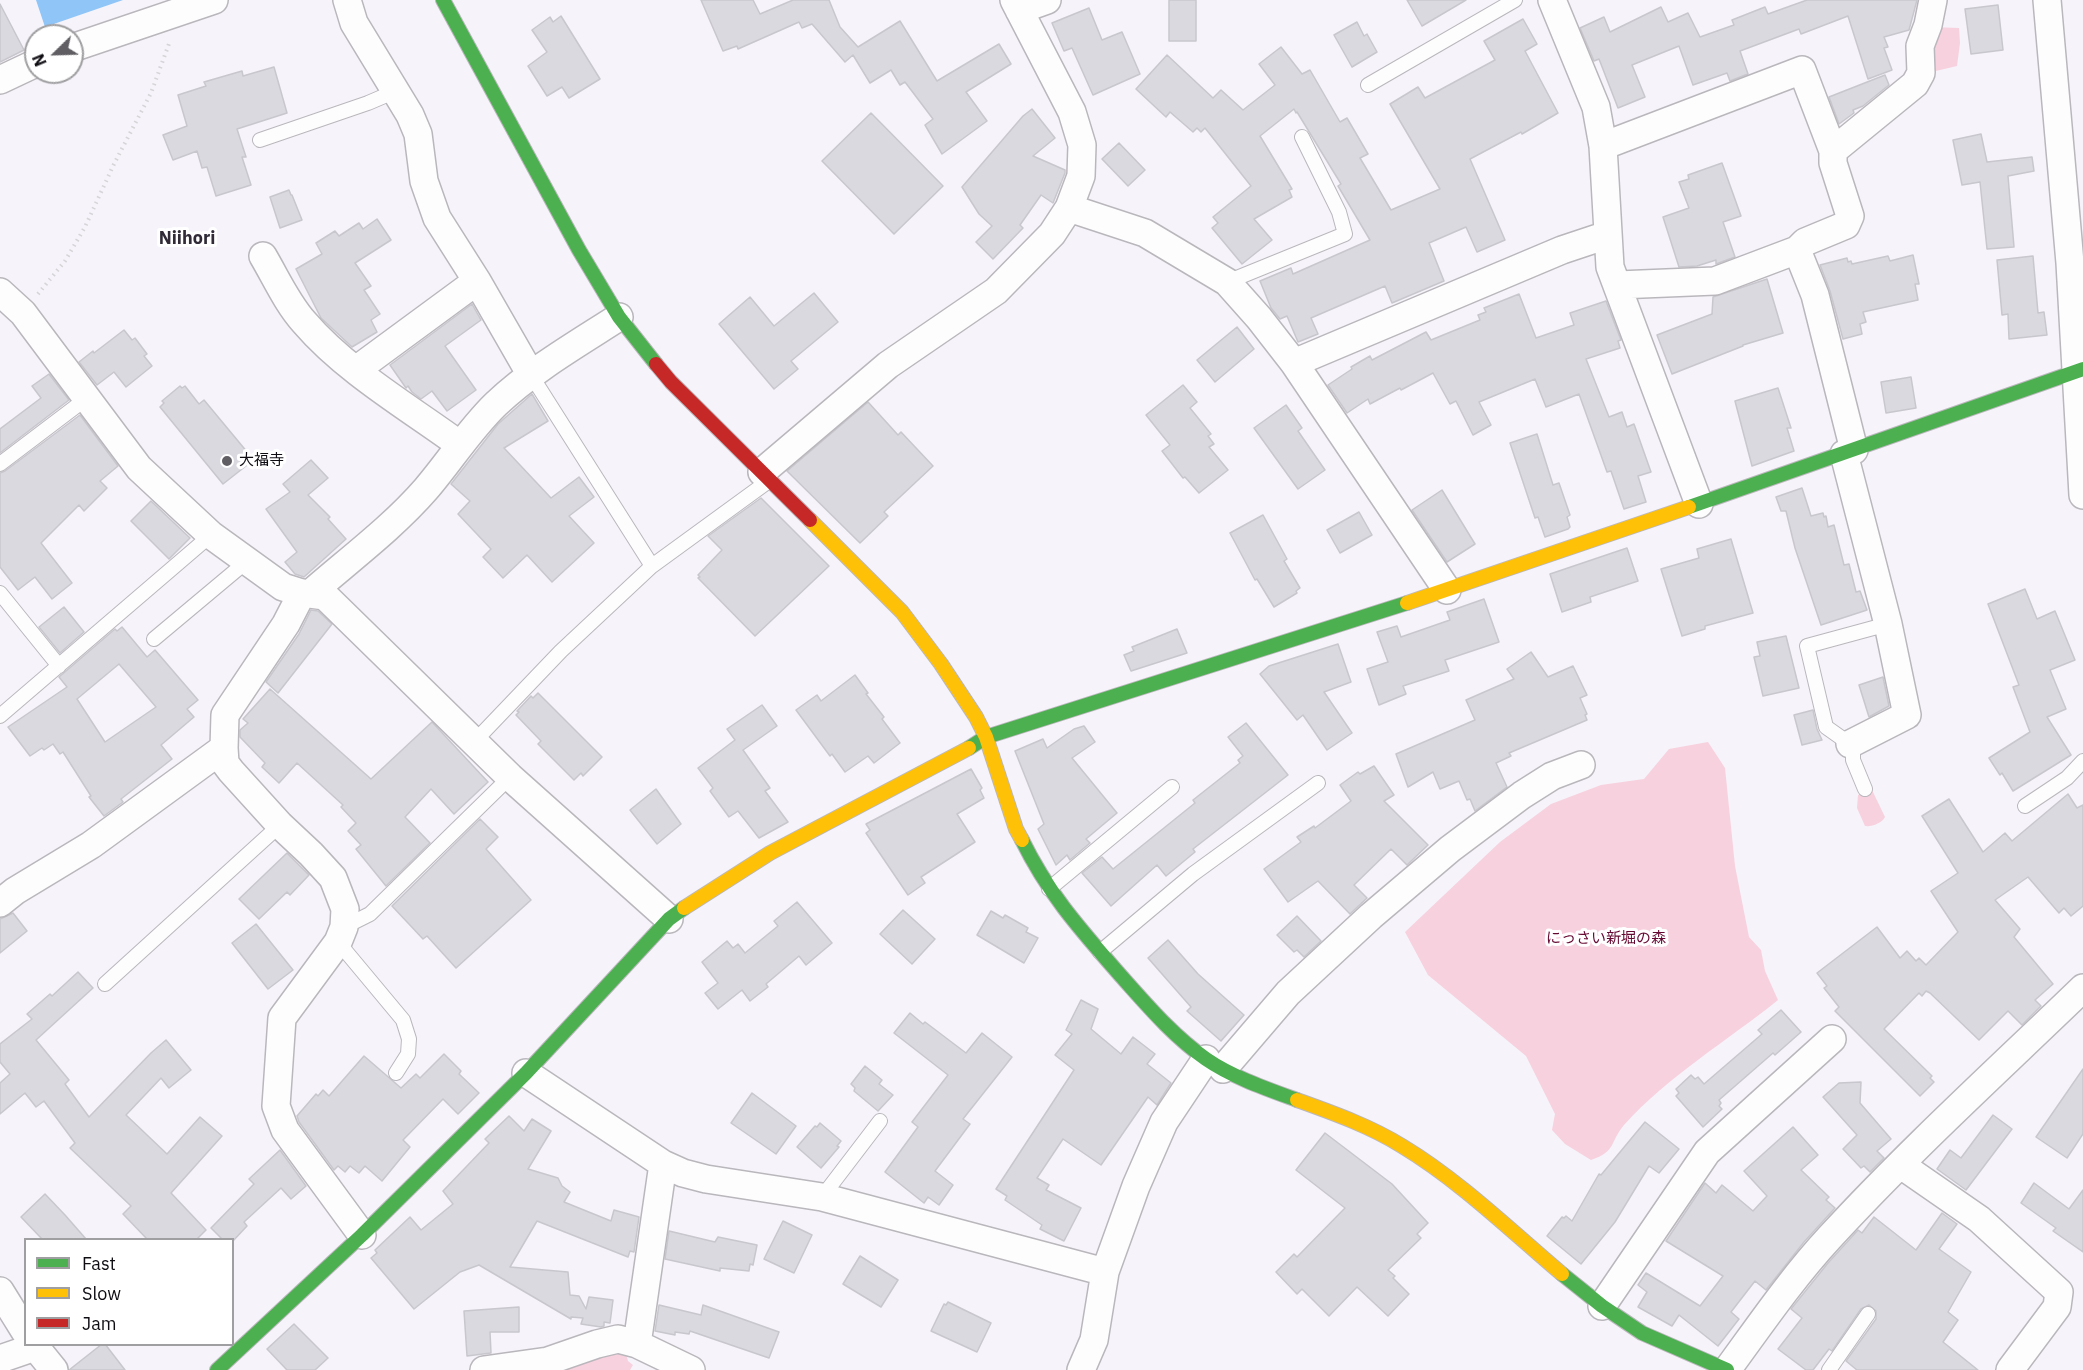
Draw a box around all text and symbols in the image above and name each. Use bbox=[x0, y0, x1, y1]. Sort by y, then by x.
north arrow bbox=[24, 24, 84, 84]
text: N bbox=[28, 51, 51, 69]
district label: Niihori bbox=[159, 228, 215, 250]
place label: 大福寺 bbox=[239, 452, 284, 470]
marker: 大福寺 bbox=[220, 454, 234, 468]
park label: にっさい新堀の森 bbox=[1546, 930, 1666, 948]
legend bbox=[24, 1238, 234, 1346]
text: Fast bbox=[82, 1252, 116, 1275]
text: Slow bbox=[82, 1282, 121, 1305]
text: Jam bbox=[82, 1312, 117, 1335]

